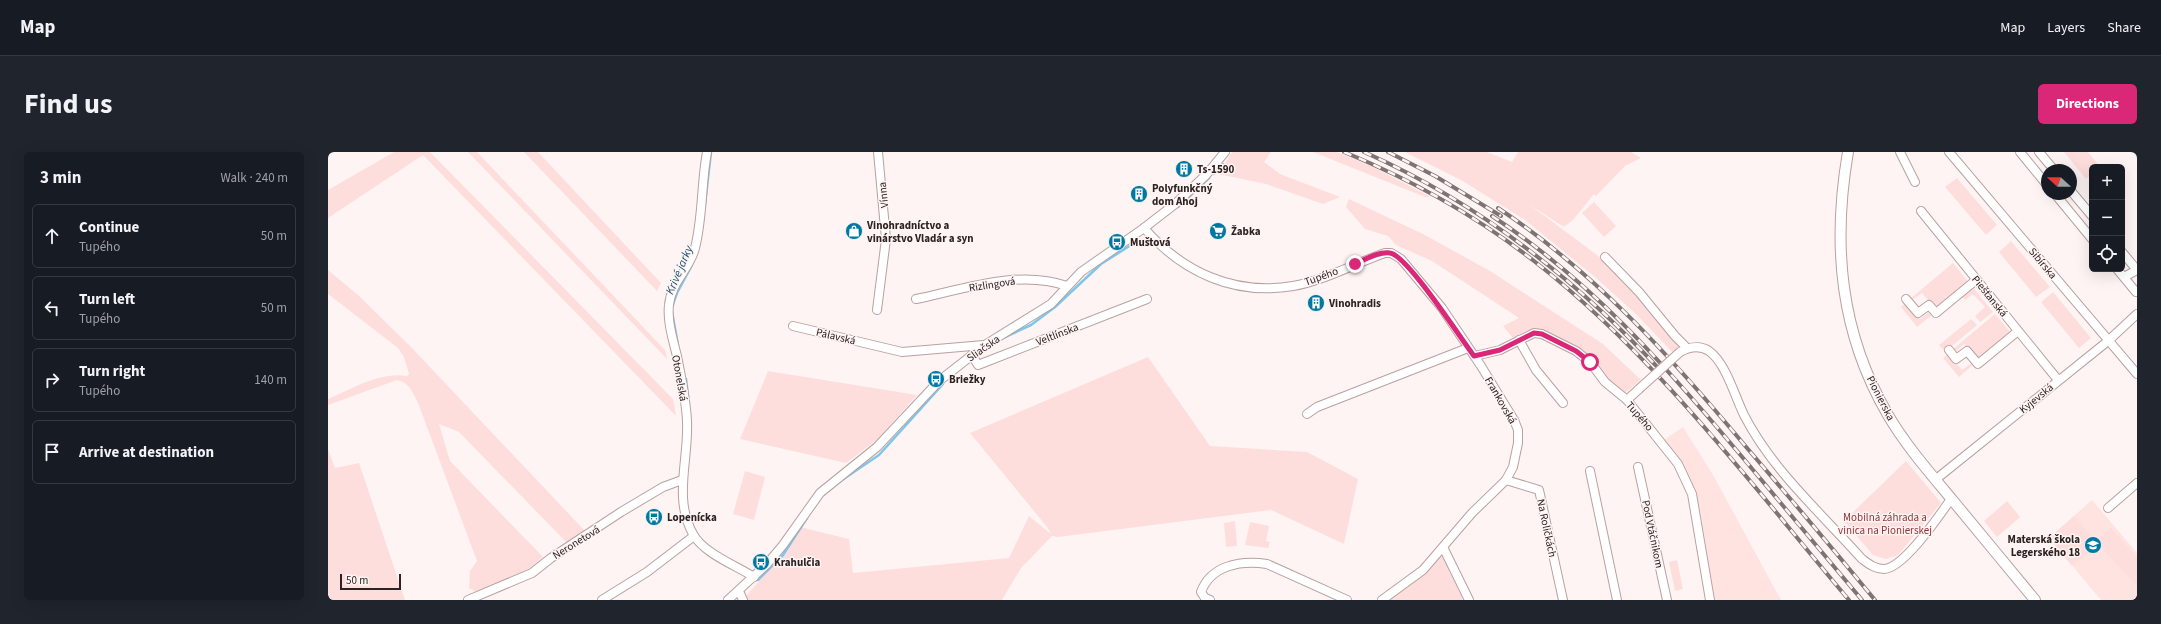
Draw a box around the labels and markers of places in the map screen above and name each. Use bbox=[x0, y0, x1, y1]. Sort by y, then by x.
building icon: Ts-1590 bbox=[1174, 159, 1194, 179]
place label: Ts-1590 bbox=[1197, 162, 1235, 177]
place label: Polyfunkčný dom Ahoj bbox=[1152, 181, 1213, 209]
building icon: Polyfunkčný dom Ahoj bbox=[1129, 184, 1149, 204]
place label: Vinohradníctvo a vinárstvo Vladár a syn bbox=[866, 218, 974, 246]
shop icon: Vinohradníctvo a vinárstvo Vladár a syn bbox=[844, 221, 864, 241]
supermarket icon: Žabka bbox=[1208, 221, 1228, 241]
place label: Žabka bbox=[1231, 224, 1261, 239]
bus stop icon: Muštová bbox=[1107, 232, 1127, 252]
place label: Muštová bbox=[1130, 235, 1171, 250]
building icon: Vinohradis bbox=[1306, 293, 1326, 313]
place label: Vinohradis bbox=[1328, 296, 1381, 311]
bus stop icon: Briežky bbox=[926, 369, 946, 389]
place label: Briežky bbox=[949, 372, 986, 387]
bus stop icon: Lopenícka bbox=[644, 507, 664, 527]
place label: Lopenícka bbox=[667, 510, 717, 525]
place label: Materská škola Legerského 18 bbox=[2008, 532, 2080, 560]
school or university icon: Materská škola Legerského 18 bbox=[2083, 535, 2103, 555]
bus stop icon: Krahulčia bbox=[751, 552, 771, 572]
place label: Krahulčia bbox=[774, 555, 820, 570]

